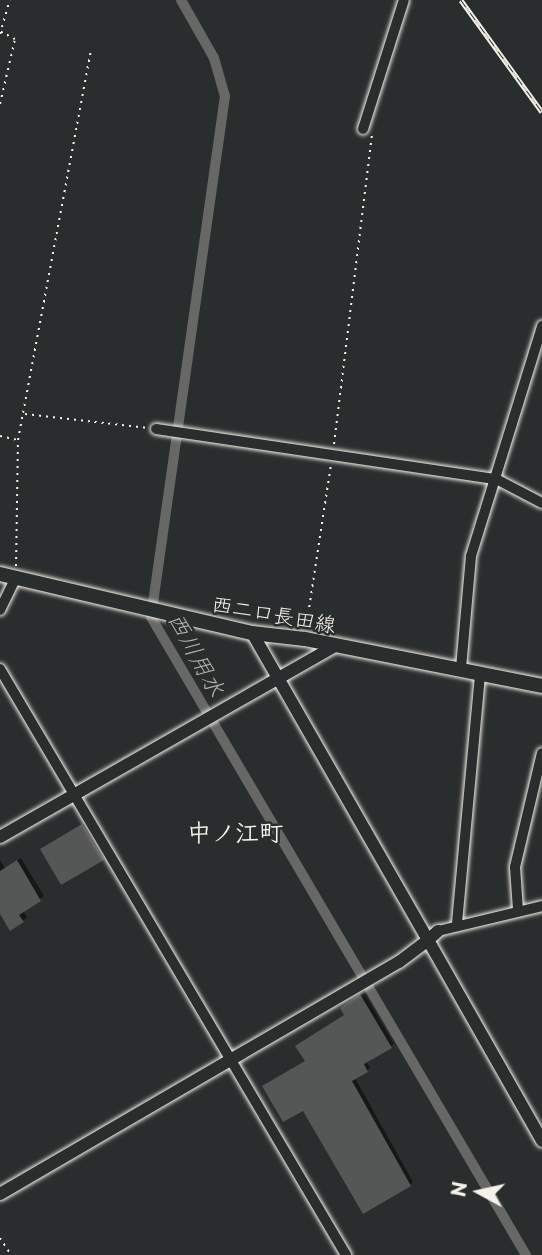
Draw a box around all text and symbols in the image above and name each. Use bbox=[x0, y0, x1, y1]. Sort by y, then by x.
street label: 西二口長田線 bbox=[210, 590, 338, 636]
water label: 西川用水 bbox=[163, 607, 231, 701]
district label: 中ノ江町 bbox=[187, 818, 283, 846]
north arrow bbox=[444, 1157, 514, 1227]
text: N bbox=[443, 1180, 473, 1198]

